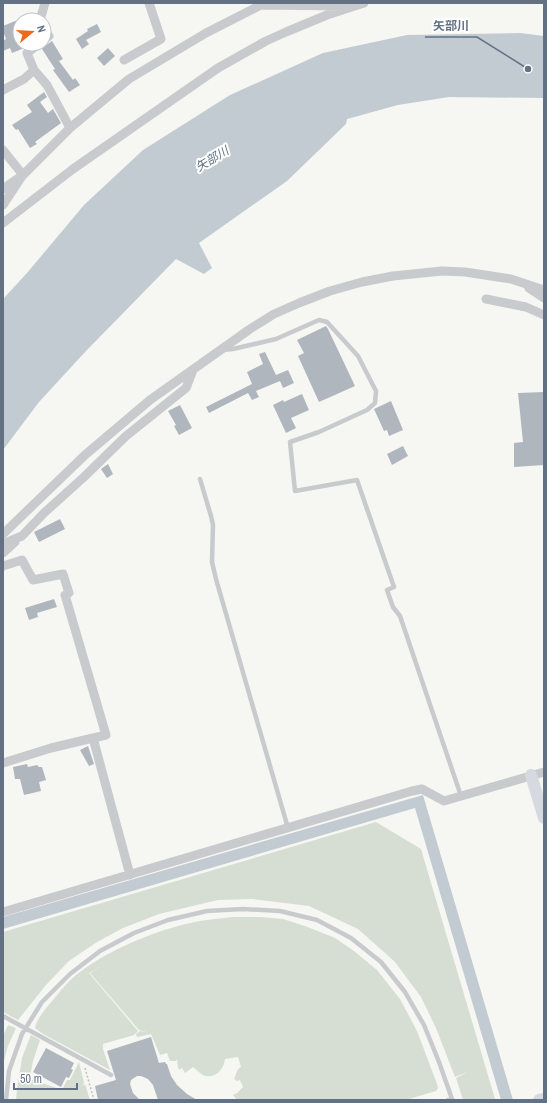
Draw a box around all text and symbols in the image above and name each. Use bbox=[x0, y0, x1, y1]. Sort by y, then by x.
north arrow bbox=[12, 12, 52, 52]
callout: 矢部川 bbox=[425, 13, 477, 37]
text: 矢部川 bbox=[433, 18, 469, 34]
text: N bbox=[34, 24, 49, 34]
water label: 矢部川 bbox=[192, 142, 233, 175]
scale bar bbox=[14, 1065, 77, 1091]
text: 50 m bbox=[20, 1071, 42, 1087]

